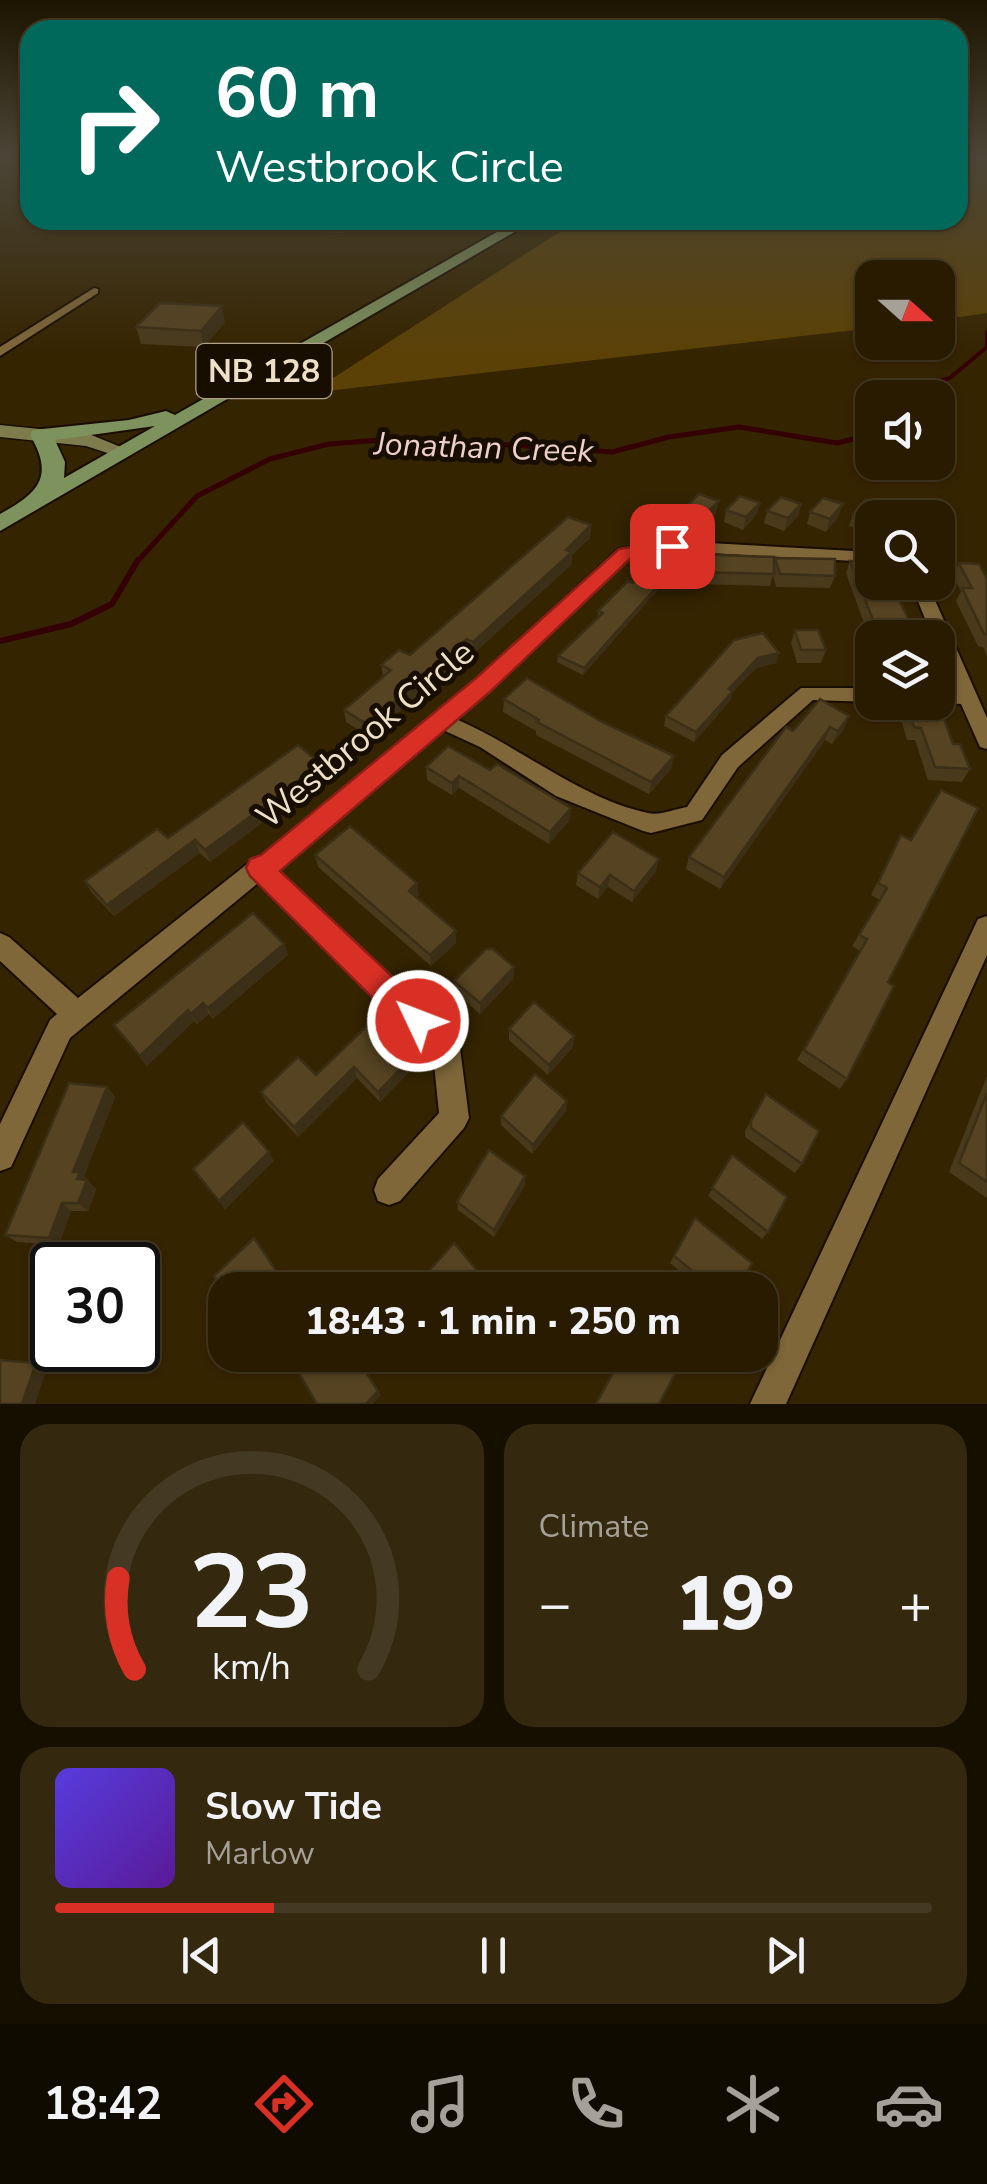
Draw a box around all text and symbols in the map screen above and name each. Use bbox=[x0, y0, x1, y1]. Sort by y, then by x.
text: 60 m bbox=[215, 46, 379, 142]
icon: right bbox=[50, 60, 180, 190]
text: Westbrook Circle bbox=[215, 137, 564, 198]
north arrow bbox=[855, 260, 955, 360]
map controls bbox=[855, 260, 955, 720]
road number: NB 128 bbox=[196, 344, 332, 398]
button: sound bbox=[855, 380, 955, 480]
water label: Jonathan Creek bbox=[372, 422, 595, 473]
button: search bbox=[855, 500, 955, 600]
pin bbox=[630, 504, 715, 589]
icon: arrive bbox=[645, 519, 700, 574]
button: layers bbox=[855, 620, 955, 720]
street label: Westbrook Circle bbox=[246, 629, 484, 840]
position arrow bbox=[366, 969, 470, 1073]
speed limit sign: 30 bbox=[30, 1242, 160, 1372]
text: 18:43 · 1 min · 250 m bbox=[305, 1296, 681, 1347]
text: Climate bbox=[539, 1505, 649, 1548]
text: 23 bbox=[189, 1522, 314, 1664]
text: 19° bbox=[676, 1553, 795, 1655]
text: − bbox=[539, 1567, 572, 1642]
text: + bbox=[899, 1567, 932, 1642]
text: km/h bbox=[212, 1643, 291, 1692]
text: Slow Tide bbox=[205, 1781, 382, 1832]
text: Marlow bbox=[205, 1832, 315, 1875]
icon: previous bbox=[174, 1928, 229, 1983]
icon: pause bbox=[466, 1928, 521, 1983]
icon: next bbox=[758, 1928, 813, 1983]
icon: directions bbox=[249, 2069, 319, 2139]
icon: music bbox=[405, 2069, 475, 2139]
icon: phone bbox=[561, 2069, 631, 2139]
icon: climate bbox=[718, 2069, 788, 2139]
icon: car bbox=[874, 2069, 944, 2139]
text: 18:42 bbox=[43, 2074, 162, 2135]

